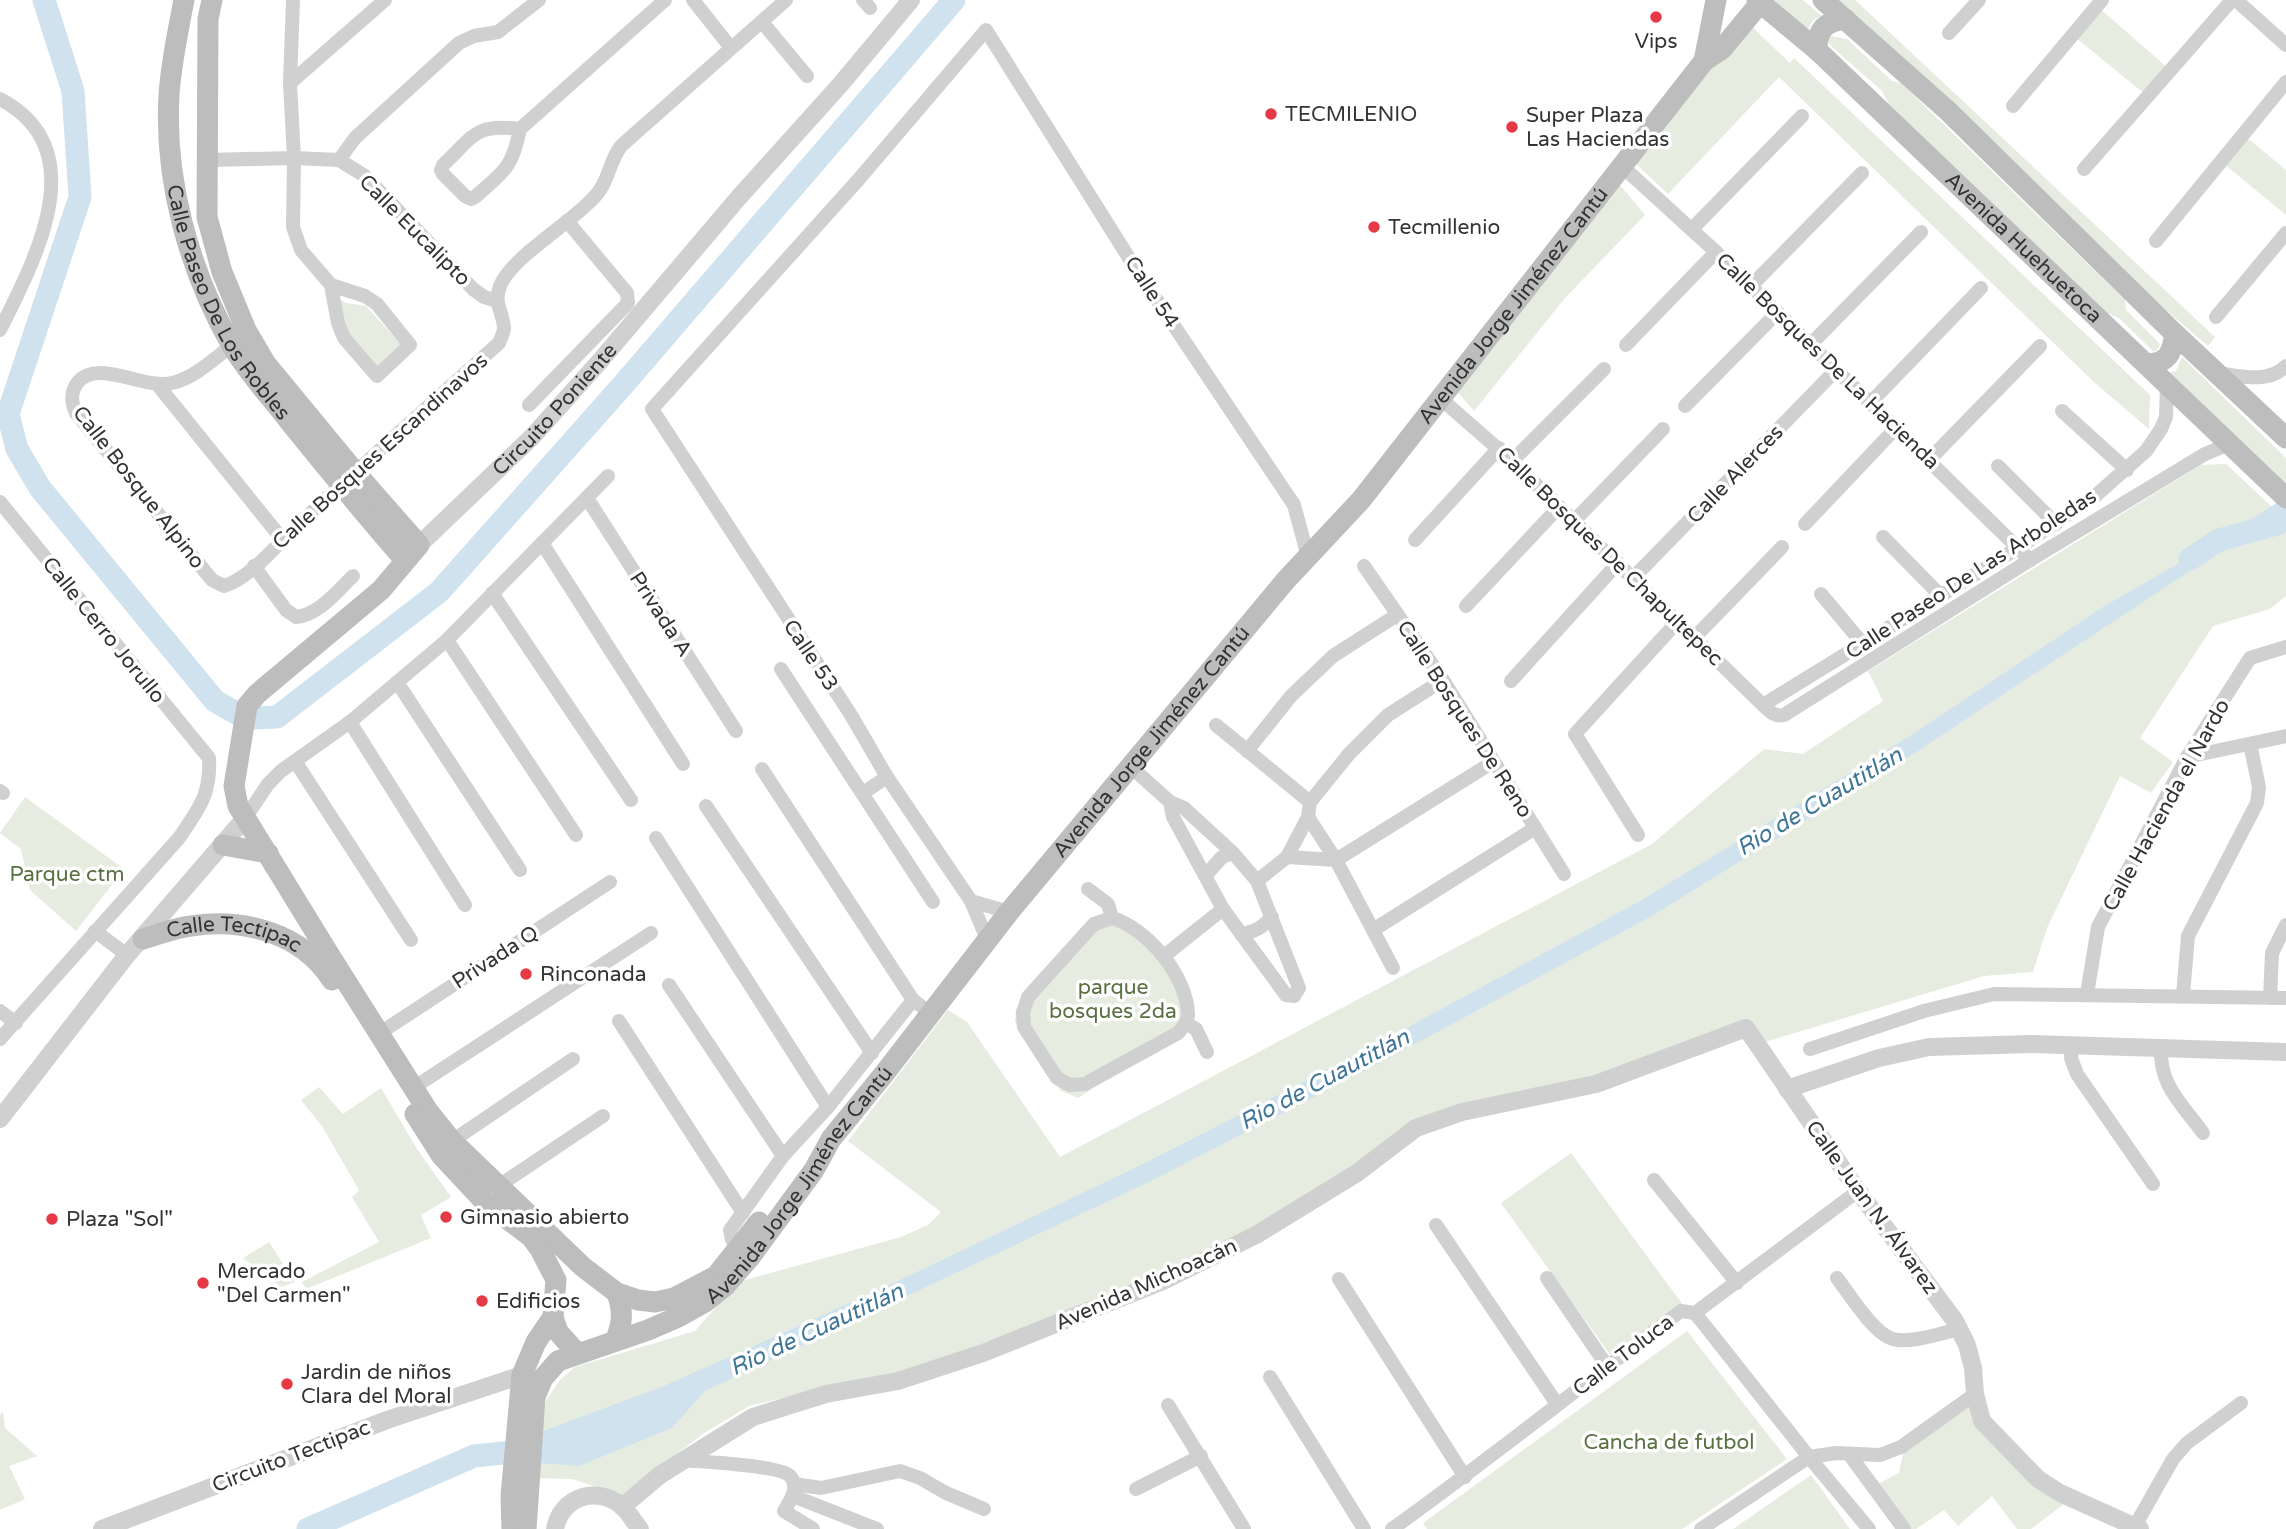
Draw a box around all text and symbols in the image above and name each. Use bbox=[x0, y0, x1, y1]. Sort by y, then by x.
marker: Vips bbox=[1648, 9, 1664, 25]
place label: Vips bbox=[1635, 29, 1677, 54]
place label: TECMILENIO bbox=[1285, 102, 1417, 127]
place label: Super Plaza Las Haciendas bbox=[1526, 103, 1669, 152]
marker: TECMILENIO bbox=[1263, 106, 1279, 122]
marker: Super Plaza Las Haciendas bbox=[1504, 119, 1520, 135]
street label: Avenida Huehuetoca bbox=[1940, 167, 2107, 329]
street label: Calle Eucalipto bbox=[354, 169, 476, 291]
street label: Avenida Jorge Jiménez Cantú bbox=[1413, 182, 1614, 429]
street label: Calle Paseo De Los Robles bbox=[161, 183, 295, 425]
place label: Tecmillenio bbox=[1388, 215, 1500, 240]
marker: Tecmillenio bbox=[1366, 219, 1382, 235]
street label: Calle Bosques De La Hacienda bbox=[1711, 248, 1945, 475]
street label: Calle 54 bbox=[1119, 252, 1184, 333]
street label: Circuito Poniente bbox=[487, 338, 623, 481]
street label: Calle Bosques Escandinavos bbox=[268, 348, 493, 555]
street label: Calle Bosque Alpino bbox=[67, 401, 210, 574]
street label: Calle Alerces bbox=[1682, 420, 1789, 529]
street label: Calle Bosques De Chapultepec bbox=[1492, 442, 1728, 671]
street label: Calle Paseo De Las Arboledas bbox=[1841, 484, 2101, 665]
street label: Calle Cerro Jorullo bbox=[37, 552, 170, 709]
street label: Privada A bbox=[624, 567, 697, 661]
street label: Calle 53 bbox=[778, 615, 843, 696]
street label: Calle Bosques De Reno bbox=[1391, 616, 1538, 823]
street label: Avenida Jorge Jiménez Cantú bbox=[1048, 621, 1255, 863]
street label: Calle Hacienda el Nardo bbox=[2098, 695, 2235, 916]
water label: Rio de Cuautitlán bbox=[1732, 741, 1908, 862]
park label: Parque ctm bbox=[10, 862, 124, 887]
street label: Calle Tectipac bbox=[164, 912, 306, 958]
street label: Privada Q bbox=[448, 920, 543, 994]
place label: Rinconada bbox=[540, 962, 647, 987]
marker: Rinconada bbox=[518, 966, 534, 982]
park label: parque bosques 2da bbox=[1049, 975, 1177, 1024]
water label: Rio de Cuautitlán bbox=[1235, 1023, 1415, 1136]
street label: Avenida Jorge Jiménez Cantú bbox=[700, 1062, 898, 1310]
street label: Calle Juan N. Álvarez bbox=[1800, 1116, 1943, 1299]
place label: Gimnasio abierto bbox=[460, 1205, 629, 1230]
place label: Plaza "Sol" bbox=[66, 1207, 173, 1232]
marker: Gimnasio abierto bbox=[438, 1209, 454, 1225]
marker: Plaza "Sol" bbox=[44, 1211, 60, 1227]
street label: Avenida Michoacán bbox=[1052, 1233, 1241, 1336]
place label: Mercado "Del Carmen" bbox=[217, 1259, 351, 1308]
marker: Mercado "Del Carmen" bbox=[195, 1275, 211, 1291]
water label: Rio de Cuautitlán bbox=[725, 1277, 908, 1382]
place label: Edificios bbox=[496, 1289, 580, 1314]
marker: Edificios bbox=[474, 1293, 490, 1309]
street label: Calle Toluca bbox=[1568, 1309, 1679, 1401]
place label: Jardin de niños Clara del Moral bbox=[301, 1360, 452, 1409]
marker: Jardin de niños Clara del Moral bbox=[279, 1376, 295, 1392]
street label: Circuito Tectipac bbox=[209, 1415, 374, 1498]
park label: Cancha de futbol bbox=[1583, 1430, 1755, 1455]

